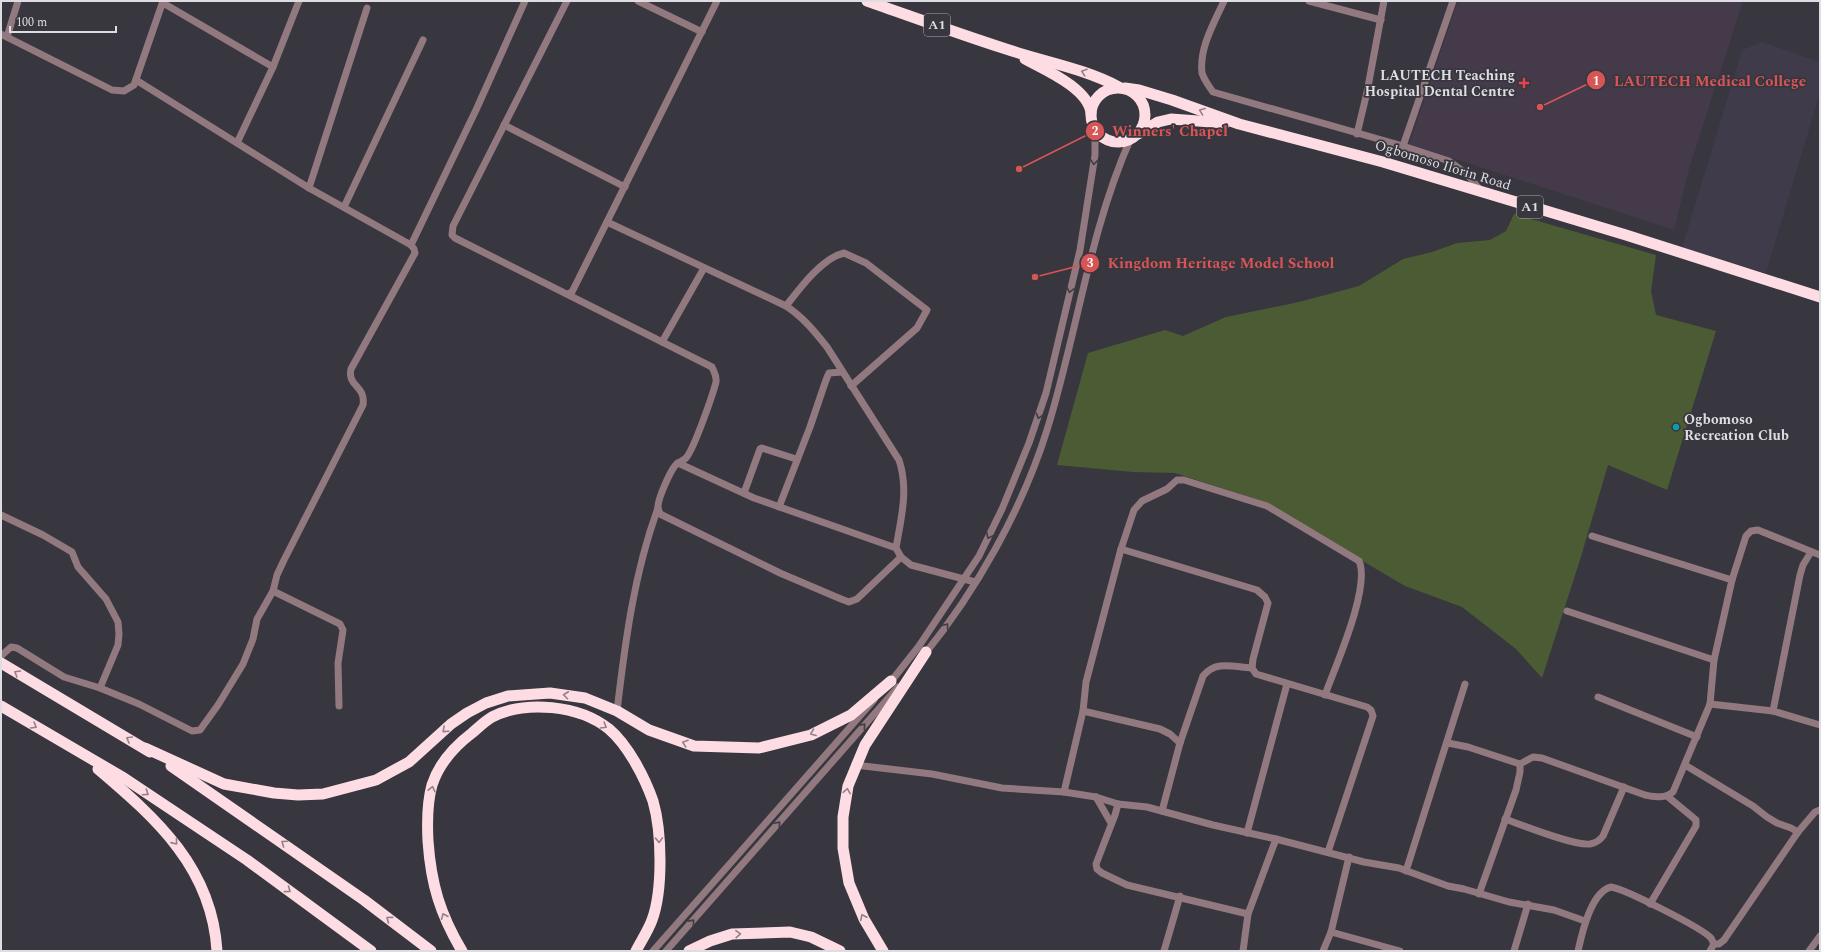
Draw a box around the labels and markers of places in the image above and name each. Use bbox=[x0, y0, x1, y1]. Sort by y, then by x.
place label: LAUTECH Teaching Hospital Dental Centre bbox=[1365, 65, 1515, 102]
callout: LAUTECH Medical College bbox=[1586, 67, 1814, 94]
marker: LAUTECH Teaching Hospital Dental Centre bbox=[1518, 77, 1530, 89]
callout: Winners' Chapel bbox=[1085, 117, 1236, 144]
callout: Kingdom Heritage Model School bbox=[1080, 249, 1343, 276]
place label: Ogbomoso Recreation Club bbox=[1684, 409, 1789, 446]
marker: Ogbomoso Recreation Club bbox=[1671, 422, 1681, 432]

